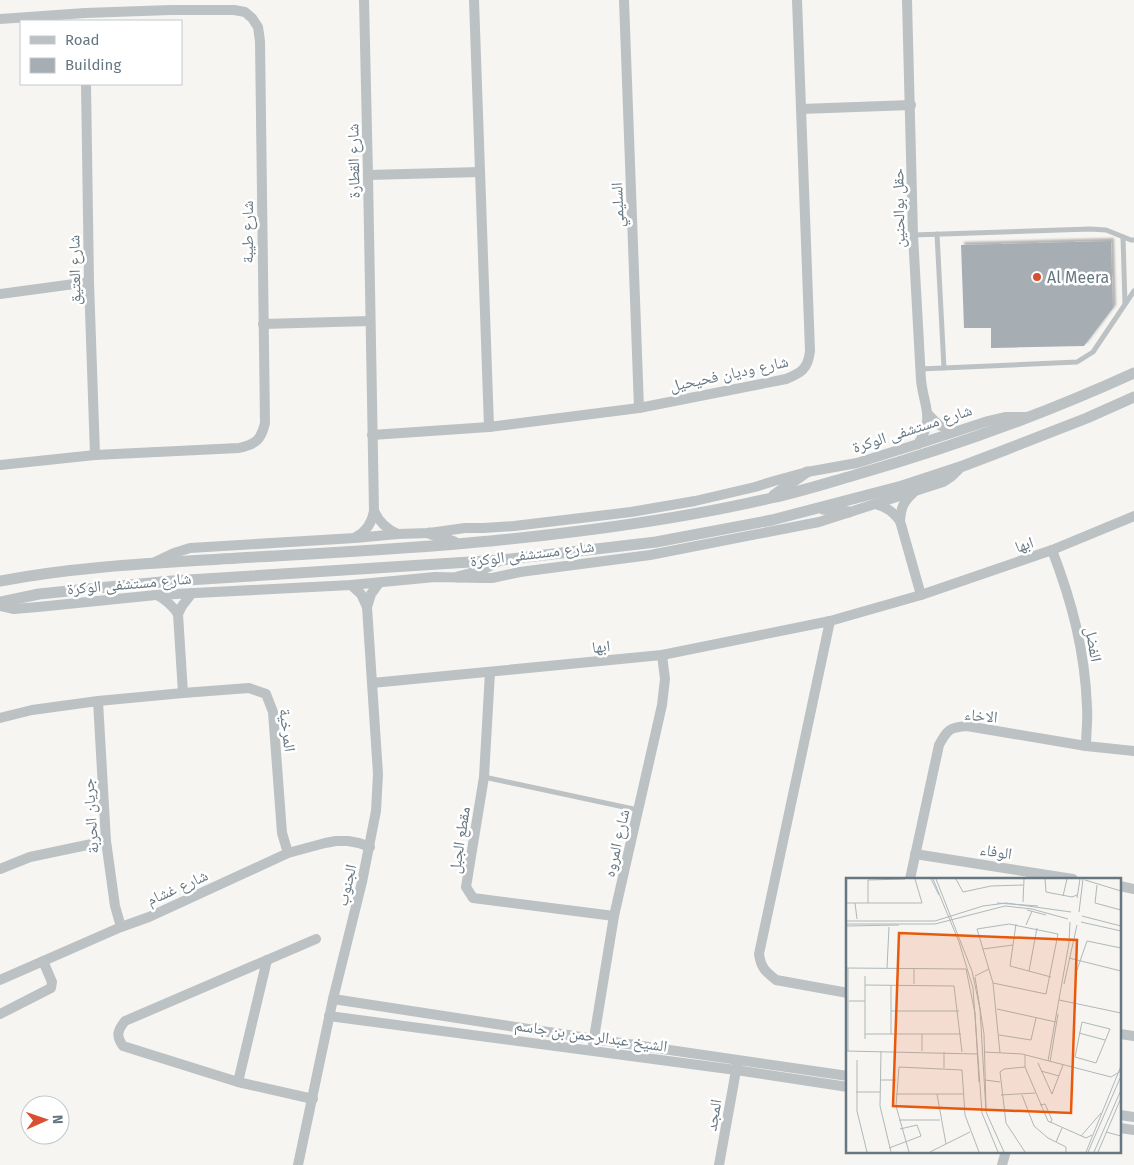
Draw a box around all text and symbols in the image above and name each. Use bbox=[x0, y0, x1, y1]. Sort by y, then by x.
legend bbox=[20, 20, 182, 85]
text: Road bbox=[65, 31, 100, 49]
text: Building bbox=[65, 56, 121, 74]
street label: شارع القطارة bbox=[343, 123, 365, 199]
street label: حقل بوالحنين bbox=[888, 168, 910, 248]
street label: السليمي bbox=[607, 182, 631, 228]
street label: شارع طيبة bbox=[238, 201, 258, 263]
street label: شارع العتيق bbox=[64, 235, 86, 305]
place label: Al Meera bbox=[1047, 268, 1109, 287]
marker: Al Meera bbox=[1031, 271, 1043, 283]
street label: شارع وديان فحيحيل bbox=[668, 352, 790, 396]
street label: شارع مستشفى الوكرة bbox=[850, 400, 975, 458]
street label: ابها bbox=[1012, 533, 1036, 556]
street label: شارع مستشفى الوكرة bbox=[469, 536, 595, 572]
street label: شارع مستشفى الوكرة bbox=[66, 569, 192, 599]
street label: الفضل bbox=[1080, 625, 1106, 663]
street label: ابها bbox=[591, 636, 611, 657]
street label: الاخاء bbox=[963, 704, 999, 727]
street label: المرخية bbox=[275, 707, 300, 753]
street label: جريان الحربة bbox=[78, 777, 104, 854]
street label: مقطع الجبل bbox=[445, 805, 475, 875]
street label: شارع المروه bbox=[599, 807, 634, 879]
street label: الوفاء bbox=[978, 840, 1013, 863]
street label: الجنوب bbox=[332, 862, 361, 908]
street label: شارع غشام bbox=[144, 866, 211, 910]
inset map bbox=[846, 878, 1122, 1152]
street label: الشيخ عبدالرحمن بن جاسم bbox=[513, 1015, 669, 1057]
north arrow bbox=[20, 1095, 70, 1145]
street label: المجد bbox=[701, 1098, 726, 1133]
text: N bbox=[49, 1115, 66, 1125]

